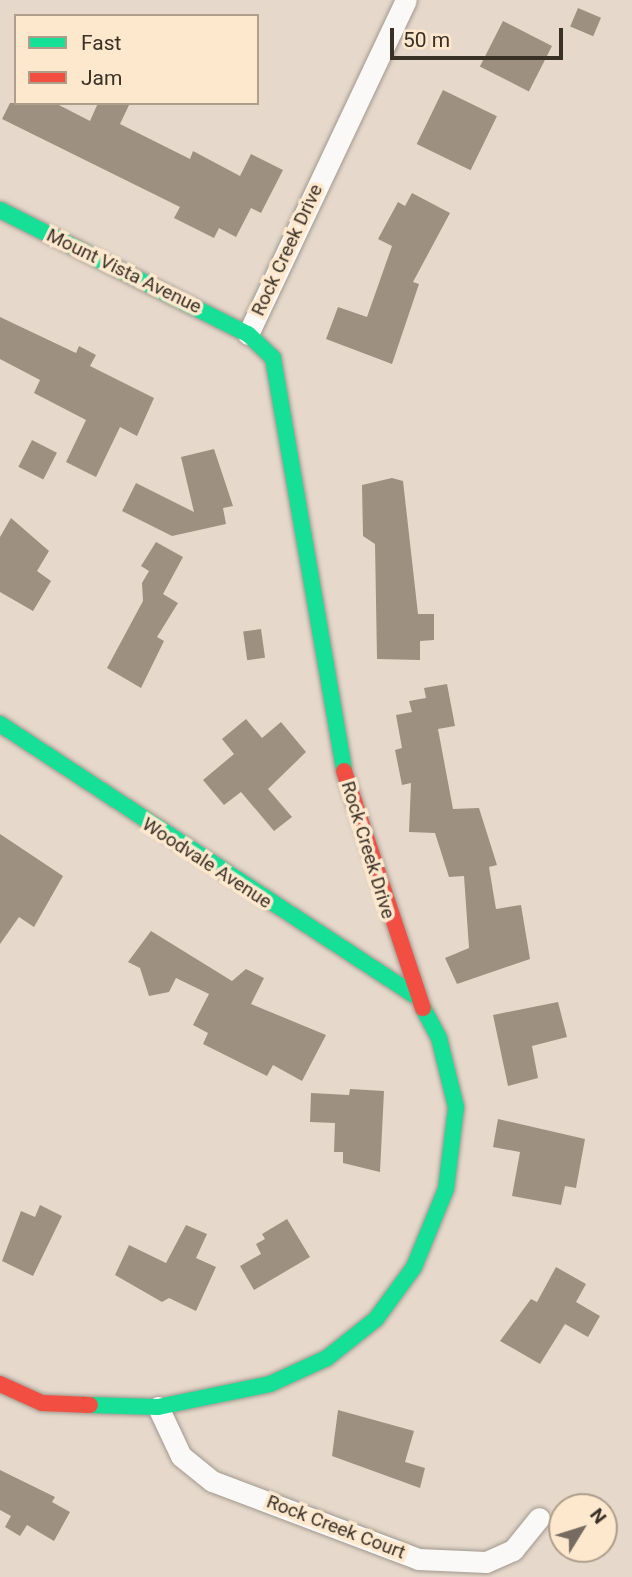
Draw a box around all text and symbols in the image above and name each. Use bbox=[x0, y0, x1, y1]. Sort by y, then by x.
legend bbox=[14, 14, 259, 105]
scale bar bbox=[394, 14, 567, 58]
text: 50 m bbox=[403, 28, 450, 52]
text: Fast bbox=[81, 31, 121, 55]
text: Jam bbox=[81, 66, 122, 90]
street label: Rock Creek Drive bbox=[247, 181, 327, 319]
street label: Mount Vista Avenue bbox=[43, 224, 205, 318]
street label: Rock Creek Drive bbox=[336, 778, 400, 922]
street label: Woodvale Avenue bbox=[138, 813, 276, 913]
street label: Rock Creek Court bbox=[263, 1490, 409, 1564]
north arrow bbox=[548, 1493, 618, 1563]
text: N bbox=[585, 1504, 612, 1528]

